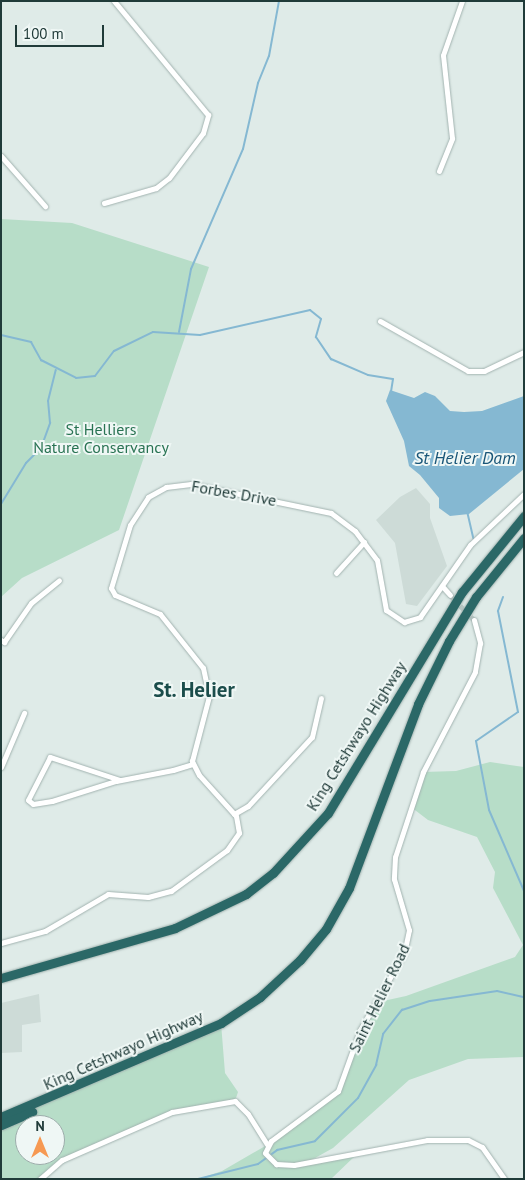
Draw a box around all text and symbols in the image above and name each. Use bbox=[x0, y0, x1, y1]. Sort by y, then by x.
scale bar bbox=[18, 15, 106, 47]
text: 100 m bbox=[23, 24, 64, 43]
park label: St Helliers Nature Conservancy bbox=[33, 419, 169, 457]
water label: St Helier Dam bbox=[414, 447, 516, 469]
street label: Forbes Drive bbox=[190, 476, 278, 510]
street label: King Cetshwayo Highway bbox=[302, 658, 410, 814]
district label: St. Helier bbox=[152, 677, 236, 703]
street label: Saint Helier Road bbox=[344, 940, 414, 1056]
street label: King Cetshwayo Highway bbox=[40, 1006, 206, 1094]
north arrow bbox=[15, 1115, 65, 1165]
text: N bbox=[35, 1117, 45, 1135]

